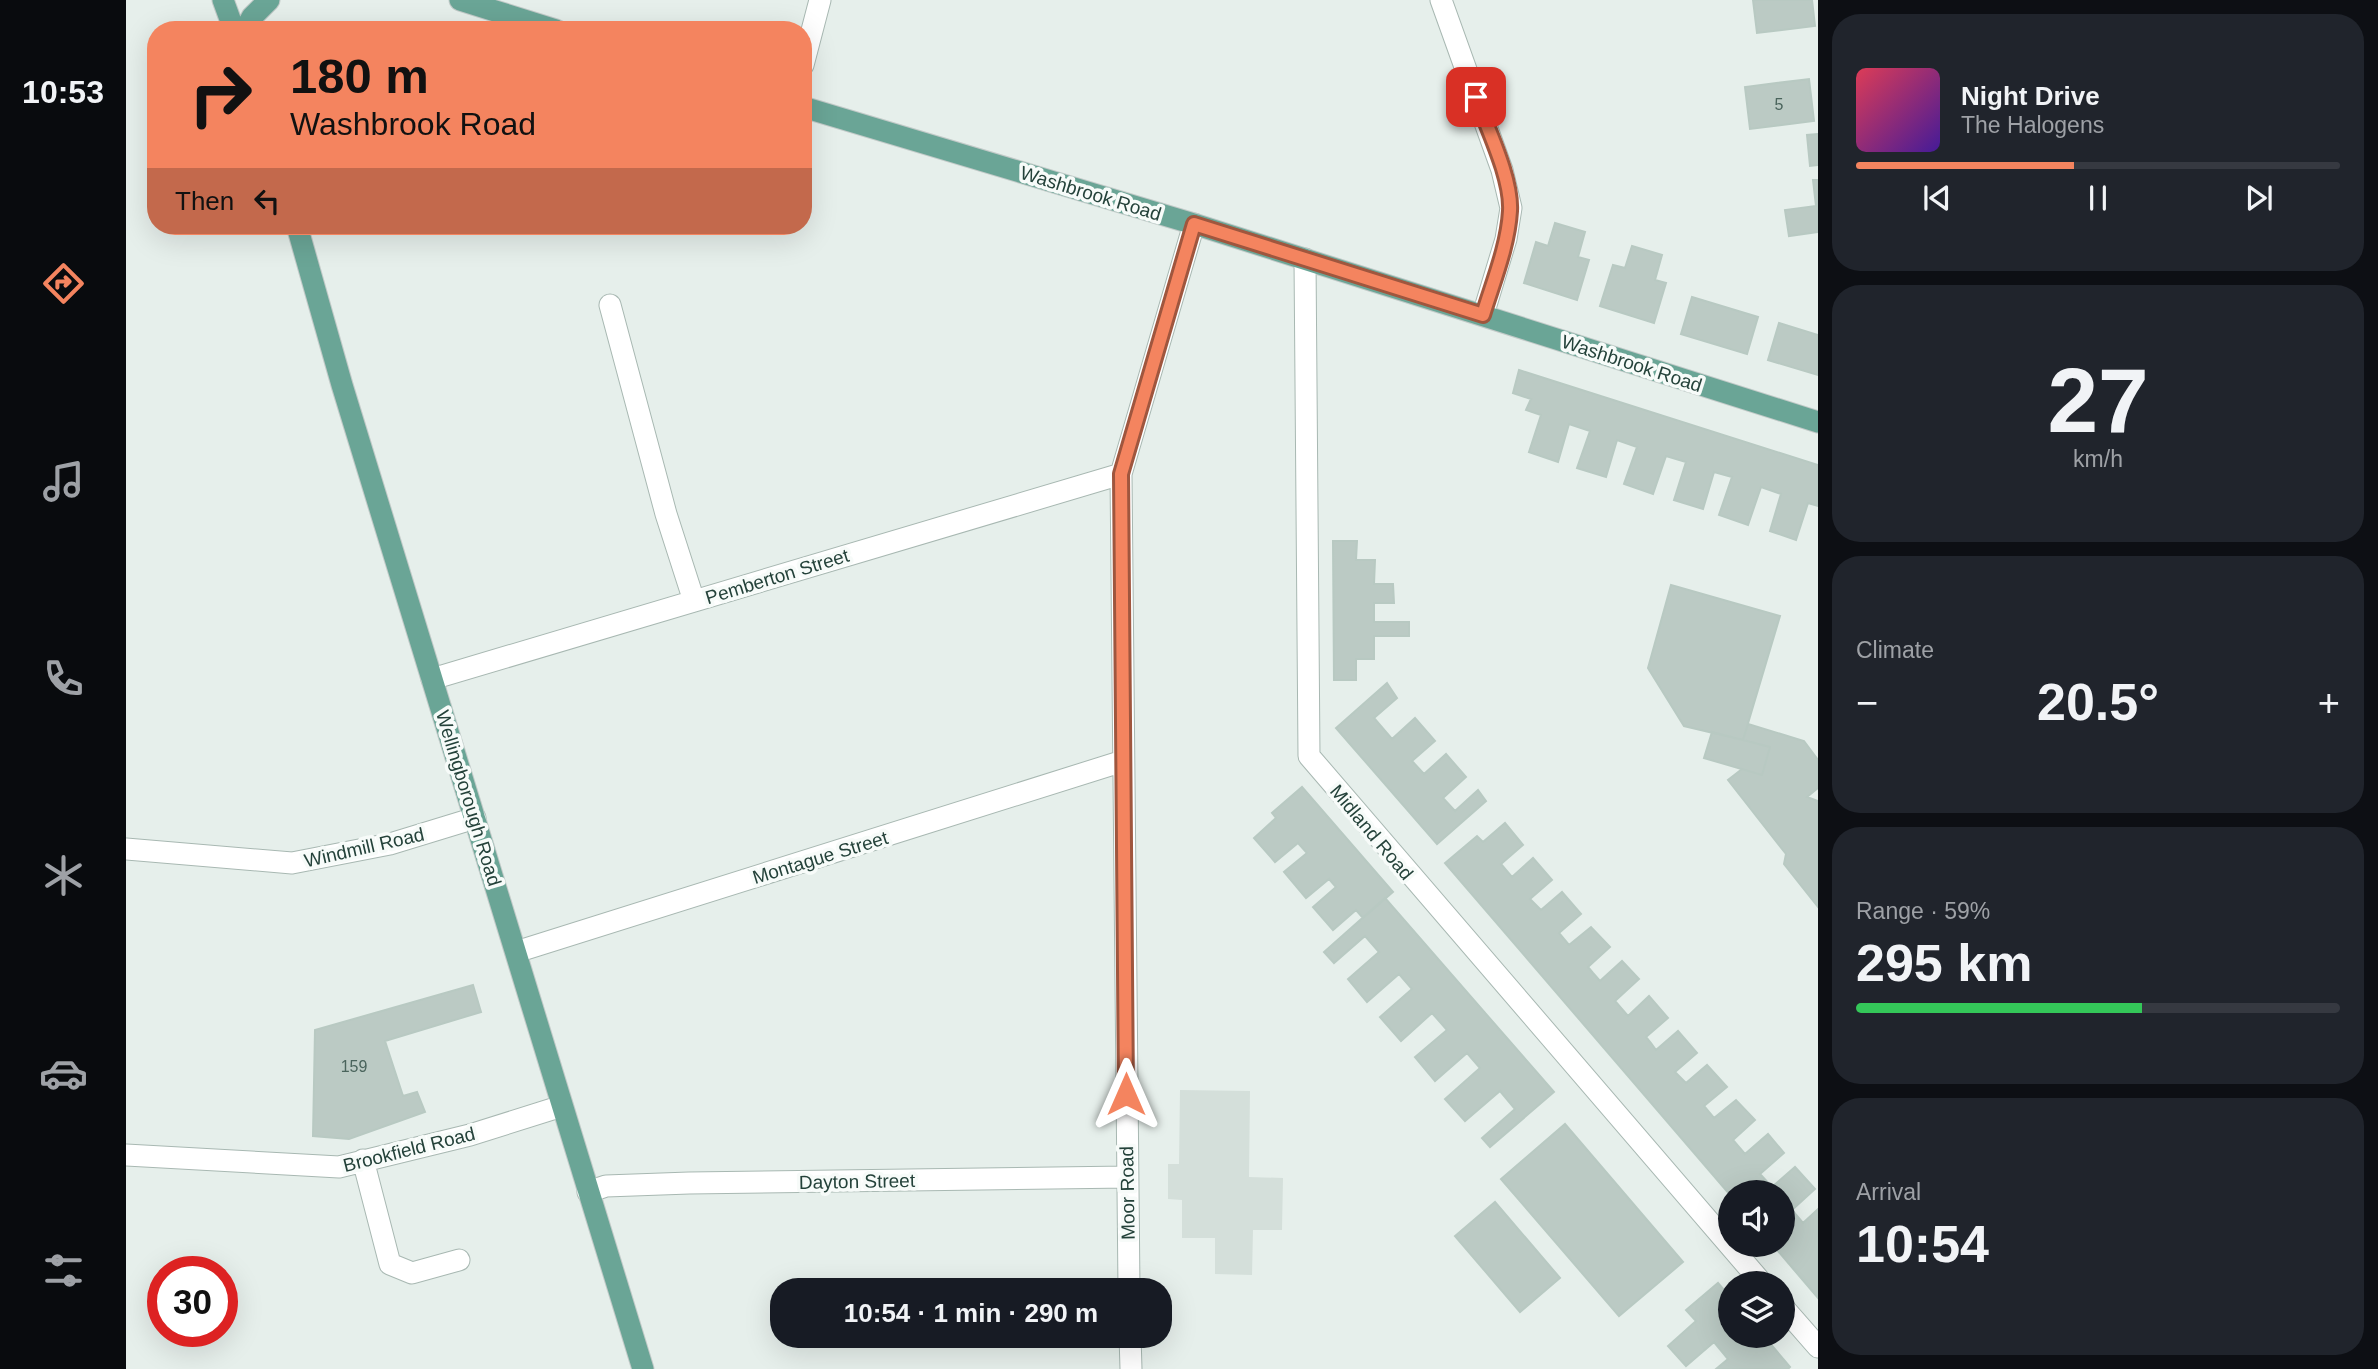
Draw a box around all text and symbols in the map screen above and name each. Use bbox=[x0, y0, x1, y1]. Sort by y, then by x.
icon: right bbox=[175, 49, 266, 140]
text: 180 m bbox=[290, 49, 429, 103]
pin bbox=[1446, 67, 1506, 127]
text: 10:53 bbox=[22, 74, 104, 110]
icon: arrive bbox=[1457, 78, 1495, 116]
text: Night Drive bbox=[1961, 81, 2100, 111]
house number: 5 bbox=[1775, 96, 1784, 113]
text: Washbrook Road bbox=[290, 106, 536, 142]
text: The Halogens bbox=[1961, 112, 2104, 138]
street label: Washbrook Road bbox=[1018, 162, 1164, 225]
icon: previous bbox=[1918, 179, 1956, 217]
icon: pause bbox=[2079, 179, 2117, 217]
icon: next bbox=[2240, 179, 2278, 217]
icon: left bbox=[248, 182, 286, 220]
text: Then bbox=[175, 186, 234, 216]
icon: directions bbox=[39, 259, 88, 308]
street label: Washbrook Road bbox=[1559, 331, 1705, 396]
text: 27 bbox=[2047, 350, 2149, 451]
text: km/h bbox=[2073, 446, 2123, 472]
icon: music bbox=[39, 457, 88, 506]
street label: Pemberton Street bbox=[703, 544, 852, 608]
text: Climate bbox=[1856, 637, 1934, 663]
icon: phone bbox=[39, 654, 88, 703]
text: 20.5° bbox=[2037, 673, 2159, 731]
text: − bbox=[1856, 682, 1878, 724]
text: + bbox=[2318, 682, 2340, 724]
street label: Wellingborough Road bbox=[432, 708, 505, 888]
street label: Midland Road bbox=[1326, 781, 1417, 884]
street label: Windmill Road bbox=[302, 823, 426, 871]
street label: Montague Street bbox=[750, 827, 891, 888]
icon: climate bbox=[39, 851, 88, 900]
text: Range · 59% bbox=[1856, 898, 1990, 924]
text: 295 km bbox=[1856, 934, 2032, 992]
icon: car bbox=[39, 1049, 88, 1098]
position arrow bbox=[1089, 1057, 1163, 1131]
house number: 159 bbox=[341, 1058, 367, 1075]
street label: Brookfield Road bbox=[341, 1123, 477, 1176]
street label: Moor Road bbox=[1116, 1146, 1139, 1240]
street label: Dayton Street bbox=[799, 1170, 916, 1193]
text: Arrival bbox=[1856, 1179, 1921, 1205]
map controls bbox=[1718, 1180, 1795, 1348]
button: sound bbox=[1718, 1180, 1795, 1257]
text: 10:54 bbox=[1856, 1215, 1989, 1273]
icon: filters bbox=[39, 1246, 88, 1295]
speed limit sign: 30 bbox=[147, 1256, 238, 1347]
button: layers bbox=[1718, 1271, 1795, 1348]
text: 10:54 · 1 min · 290 m bbox=[844, 1298, 1098, 1328]

